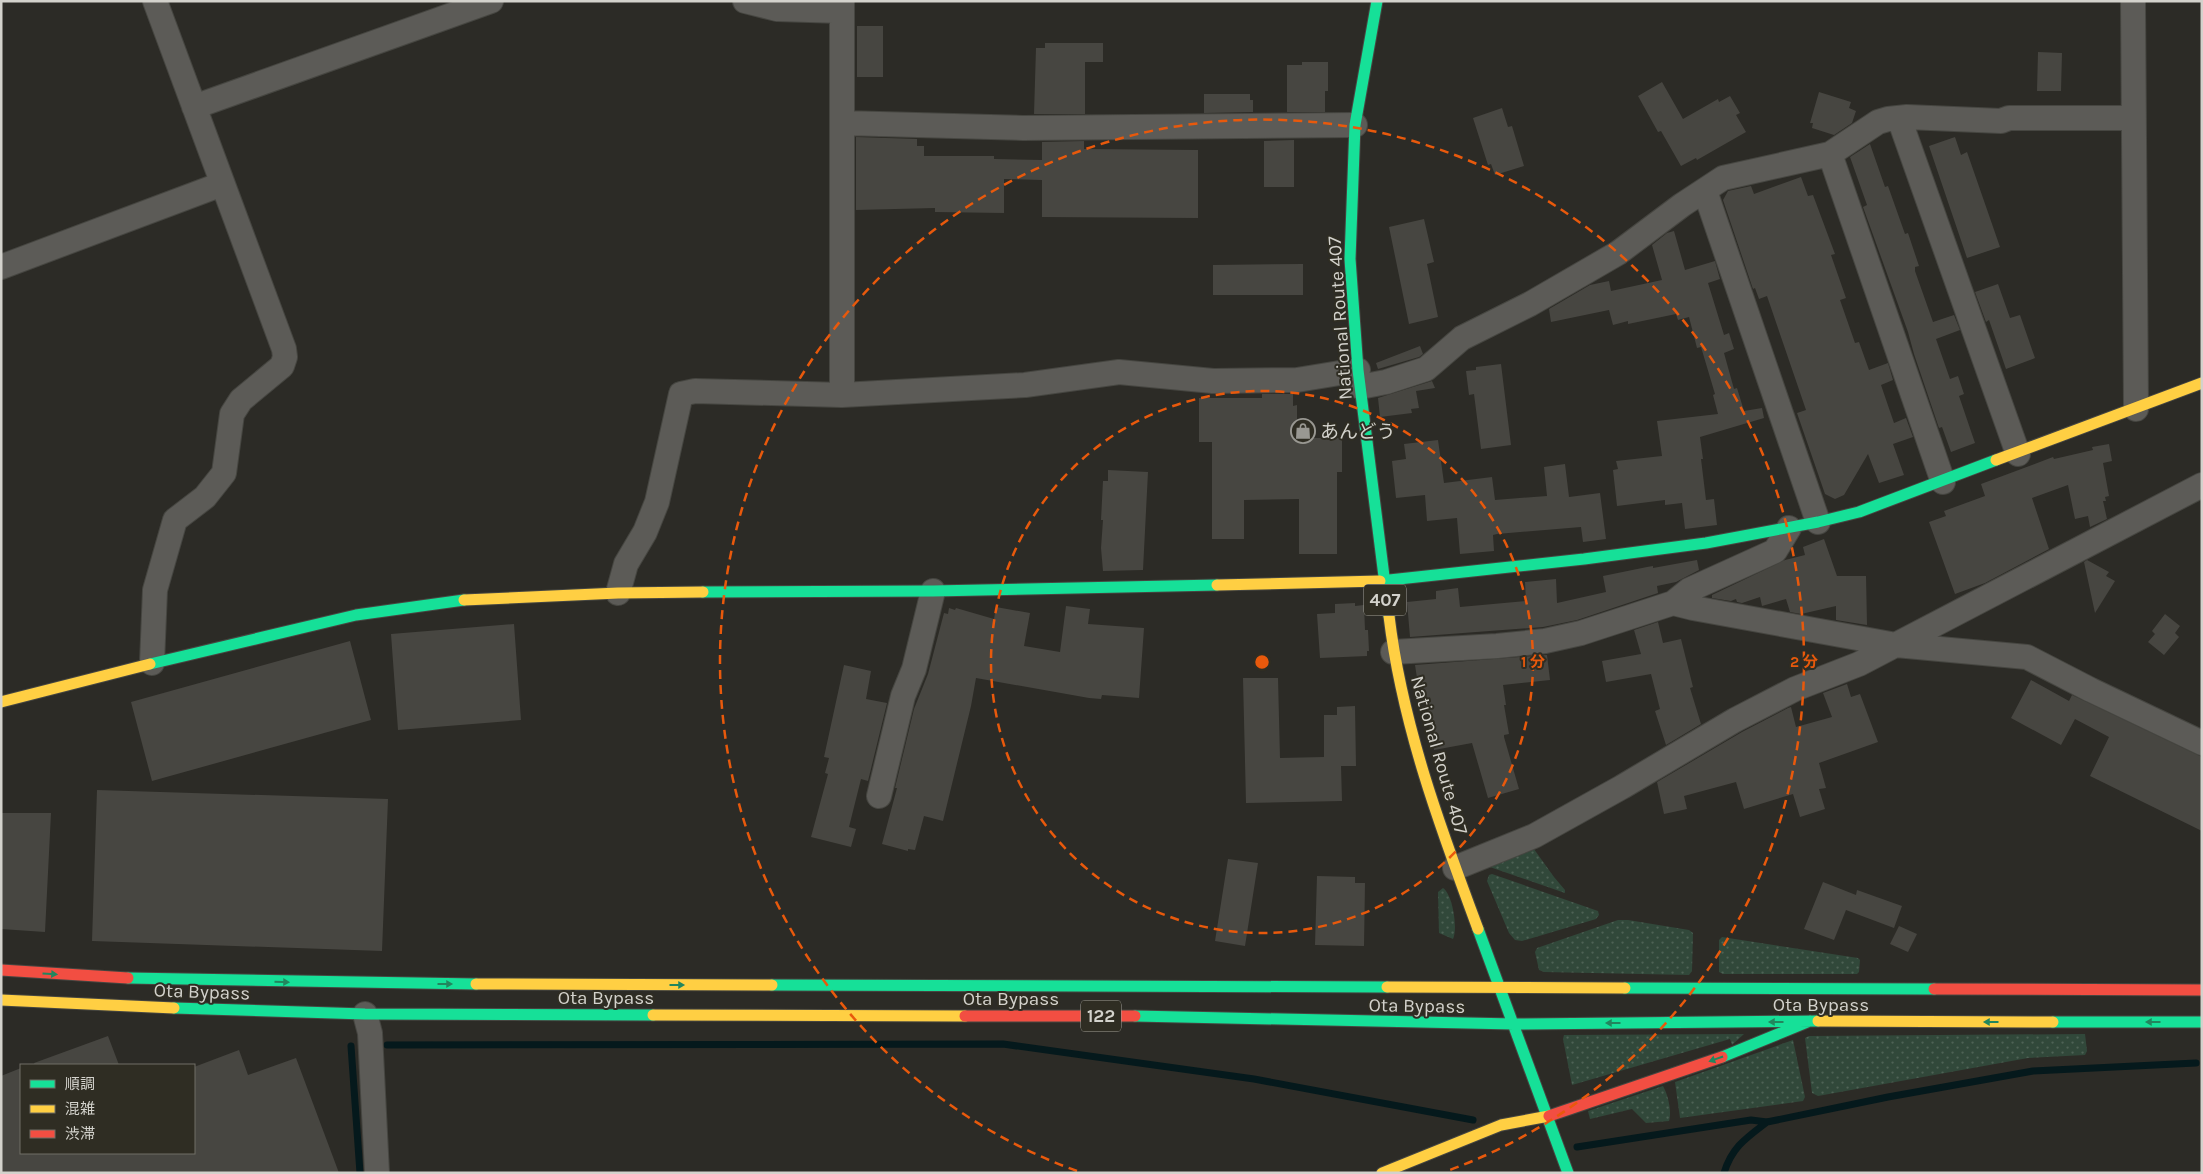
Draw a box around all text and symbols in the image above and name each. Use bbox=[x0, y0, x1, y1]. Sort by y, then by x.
street label: National Route 407 bbox=[1323, 235, 1357, 401]
shop icon: あんどう bbox=[1290, 418, 1316, 444]
place label: あんどう bbox=[1320, 421, 1395, 443]
road number: 407 bbox=[1364, 584, 1406, 616]
centre of rings bbox=[1253, 653, 1271, 671]
text: 1 分 bbox=[1521, 653, 1545, 671]
text: 2 分 bbox=[1790, 653, 1818, 671]
street label: National Route 407 bbox=[1406, 673, 1472, 837]
one-way arrow bbox=[42, 970, 58, 978]
one-way arrow bbox=[274, 978, 290, 986]
street label: Ota Bypass bbox=[153, 979, 251, 1005]
one-way arrow bbox=[437, 980, 453, 988]
one-way arrow bbox=[669, 981, 685, 989]
street label: Ota Bypass bbox=[558, 987, 654, 1009]
street label: Ota Bypass bbox=[963, 988, 1059, 1010]
street label: Ota Bypass bbox=[1369, 994, 1465, 1018]
street label: Ota Bypass bbox=[1773, 994, 1869, 1016]
road number: 122 bbox=[1081, 1000, 1121, 1032]
one-way arrow bbox=[1767, 1018, 1783, 1026]
one-way arrow bbox=[1982, 1018, 1998, 1026]
one-way arrow bbox=[2145, 1018, 2161, 1026]
one-way arrow bbox=[1605, 1019, 1621, 1027]
one-way arrow bbox=[1708, 1055, 1723, 1063]
legend bbox=[20, 1064, 195, 1154]
text: 順調 bbox=[65, 1075, 95, 1093]
text: 混雑 bbox=[65, 1100, 95, 1118]
text: 渋滞 bbox=[65, 1125, 95, 1143]

